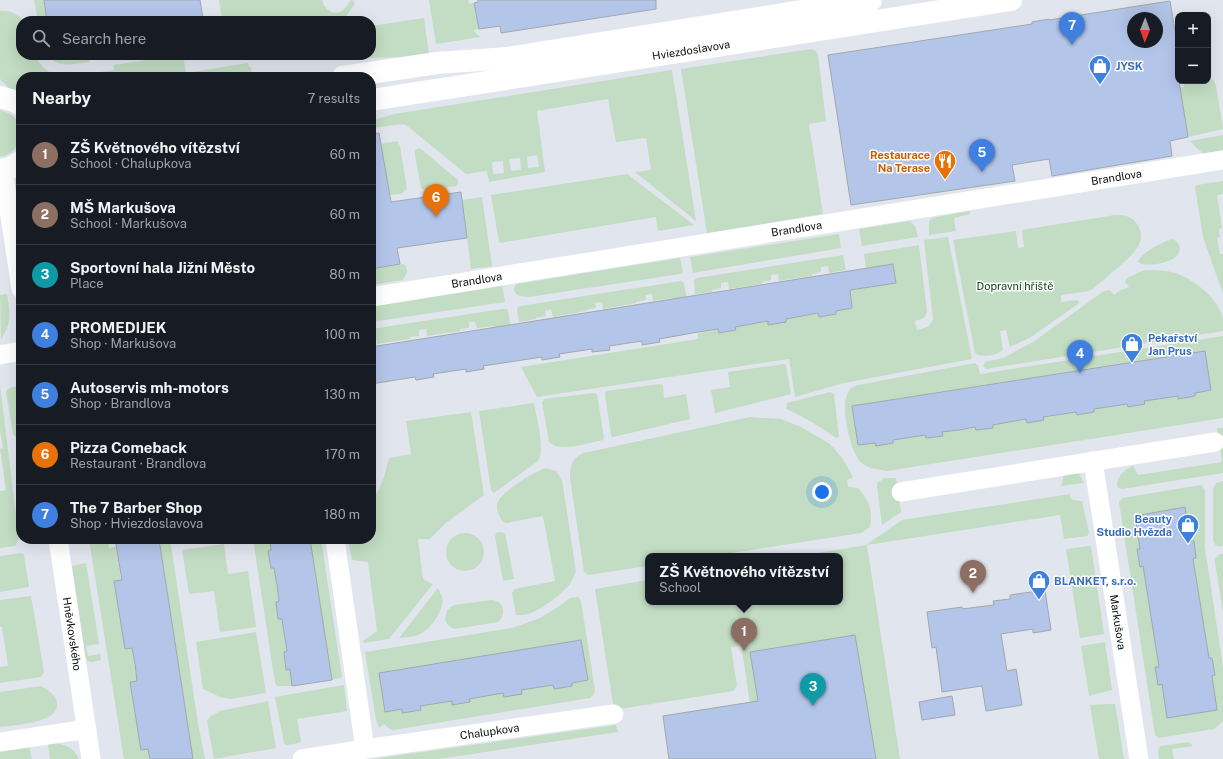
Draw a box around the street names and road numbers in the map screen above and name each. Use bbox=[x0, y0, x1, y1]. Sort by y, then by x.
street label: Hviezdoslavova bbox=[651, 38, 731, 62]
street label: Brandlova bbox=[1090, 167, 1143, 187]
street label: Brandlova bbox=[770, 219, 823, 239]
street label: Brandlova bbox=[450, 270, 503, 290]
street label: Markušova bbox=[1108, 594, 1128, 651]
street label: Hněvkovského bbox=[61, 596, 84, 672]
street label: Chalupkova bbox=[459, 721, 520, 742]

